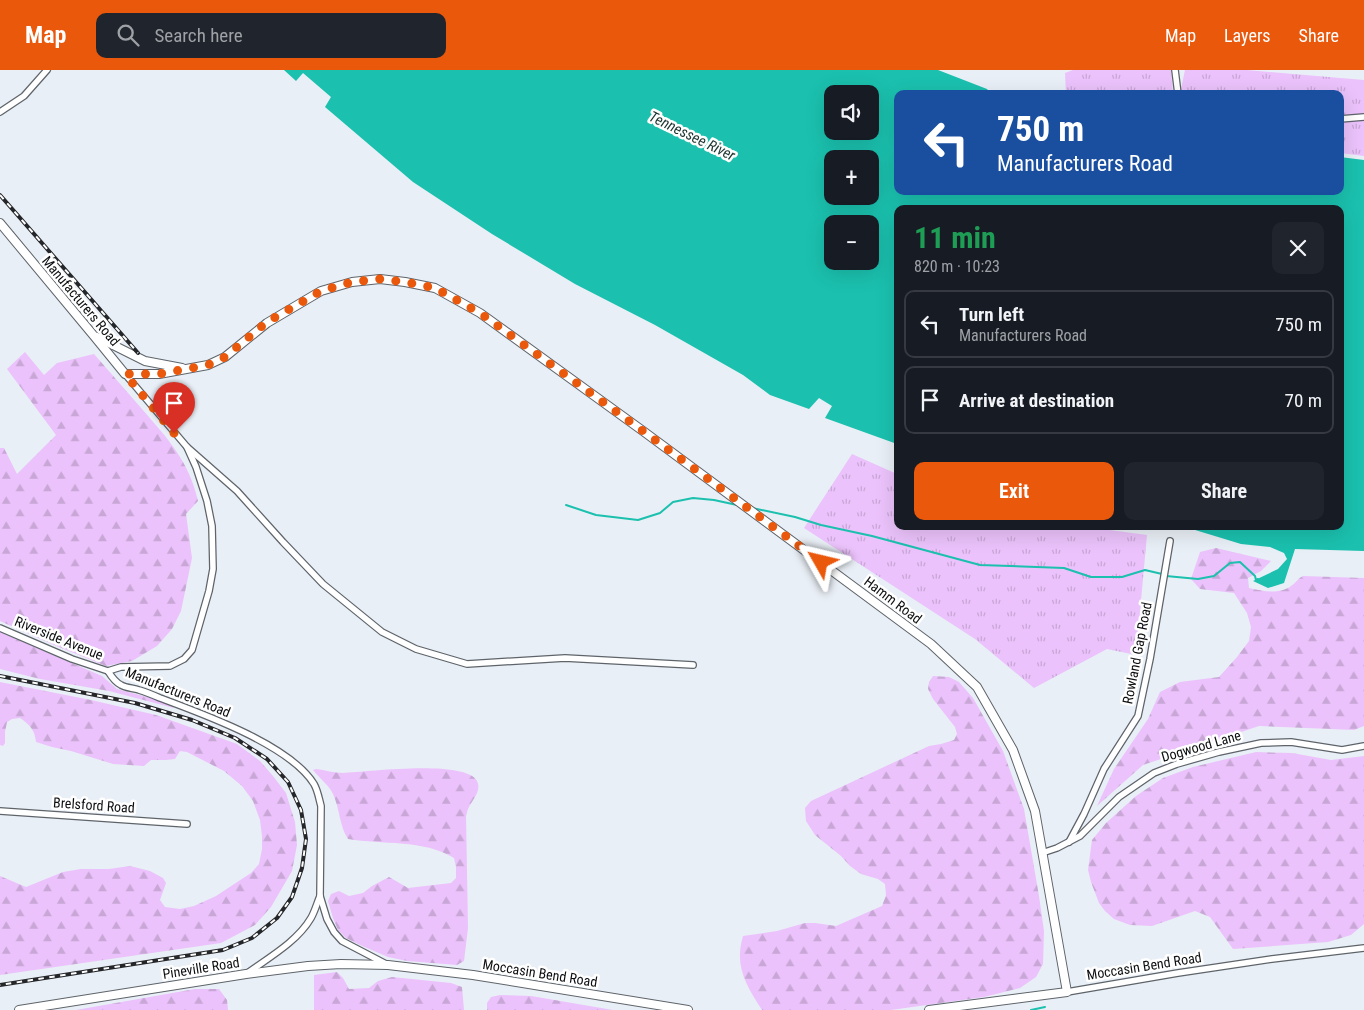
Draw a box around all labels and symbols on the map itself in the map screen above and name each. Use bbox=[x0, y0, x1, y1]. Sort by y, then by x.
water label: Tennessee River bbox=[646, 107, 738, 165]
street label: Manufacturers Road bbox=[39, 253, 123, 349]
pin bbox=[153, 382, 195, 433]
position arrow bbox=[794, 535, 846, 587]
street label: Hamm Road bbox=[861, 573, 925, 627]
street label: Rowland Gap Road bbox=[1119, 601, 1155, 705]
street label: Riverside Avenue bbox=[12, 613, 106, 663]
street label: Manufacturers Road bbox=[123, 664, 233, 720]
street label: Dogwood Lane bbox=[1159, 727, 1243, 765]
street label: Brelsford Road bbox=[53, 794, 135, 816]
street label: Moccasin Bend Road bbox=[1085, 949, 1203, 983]
street label: Pineville Road bbox=[161, 954, 241, 982]
street label: Moccasin Bend Road bbox=[481, 956, 599, 990]

